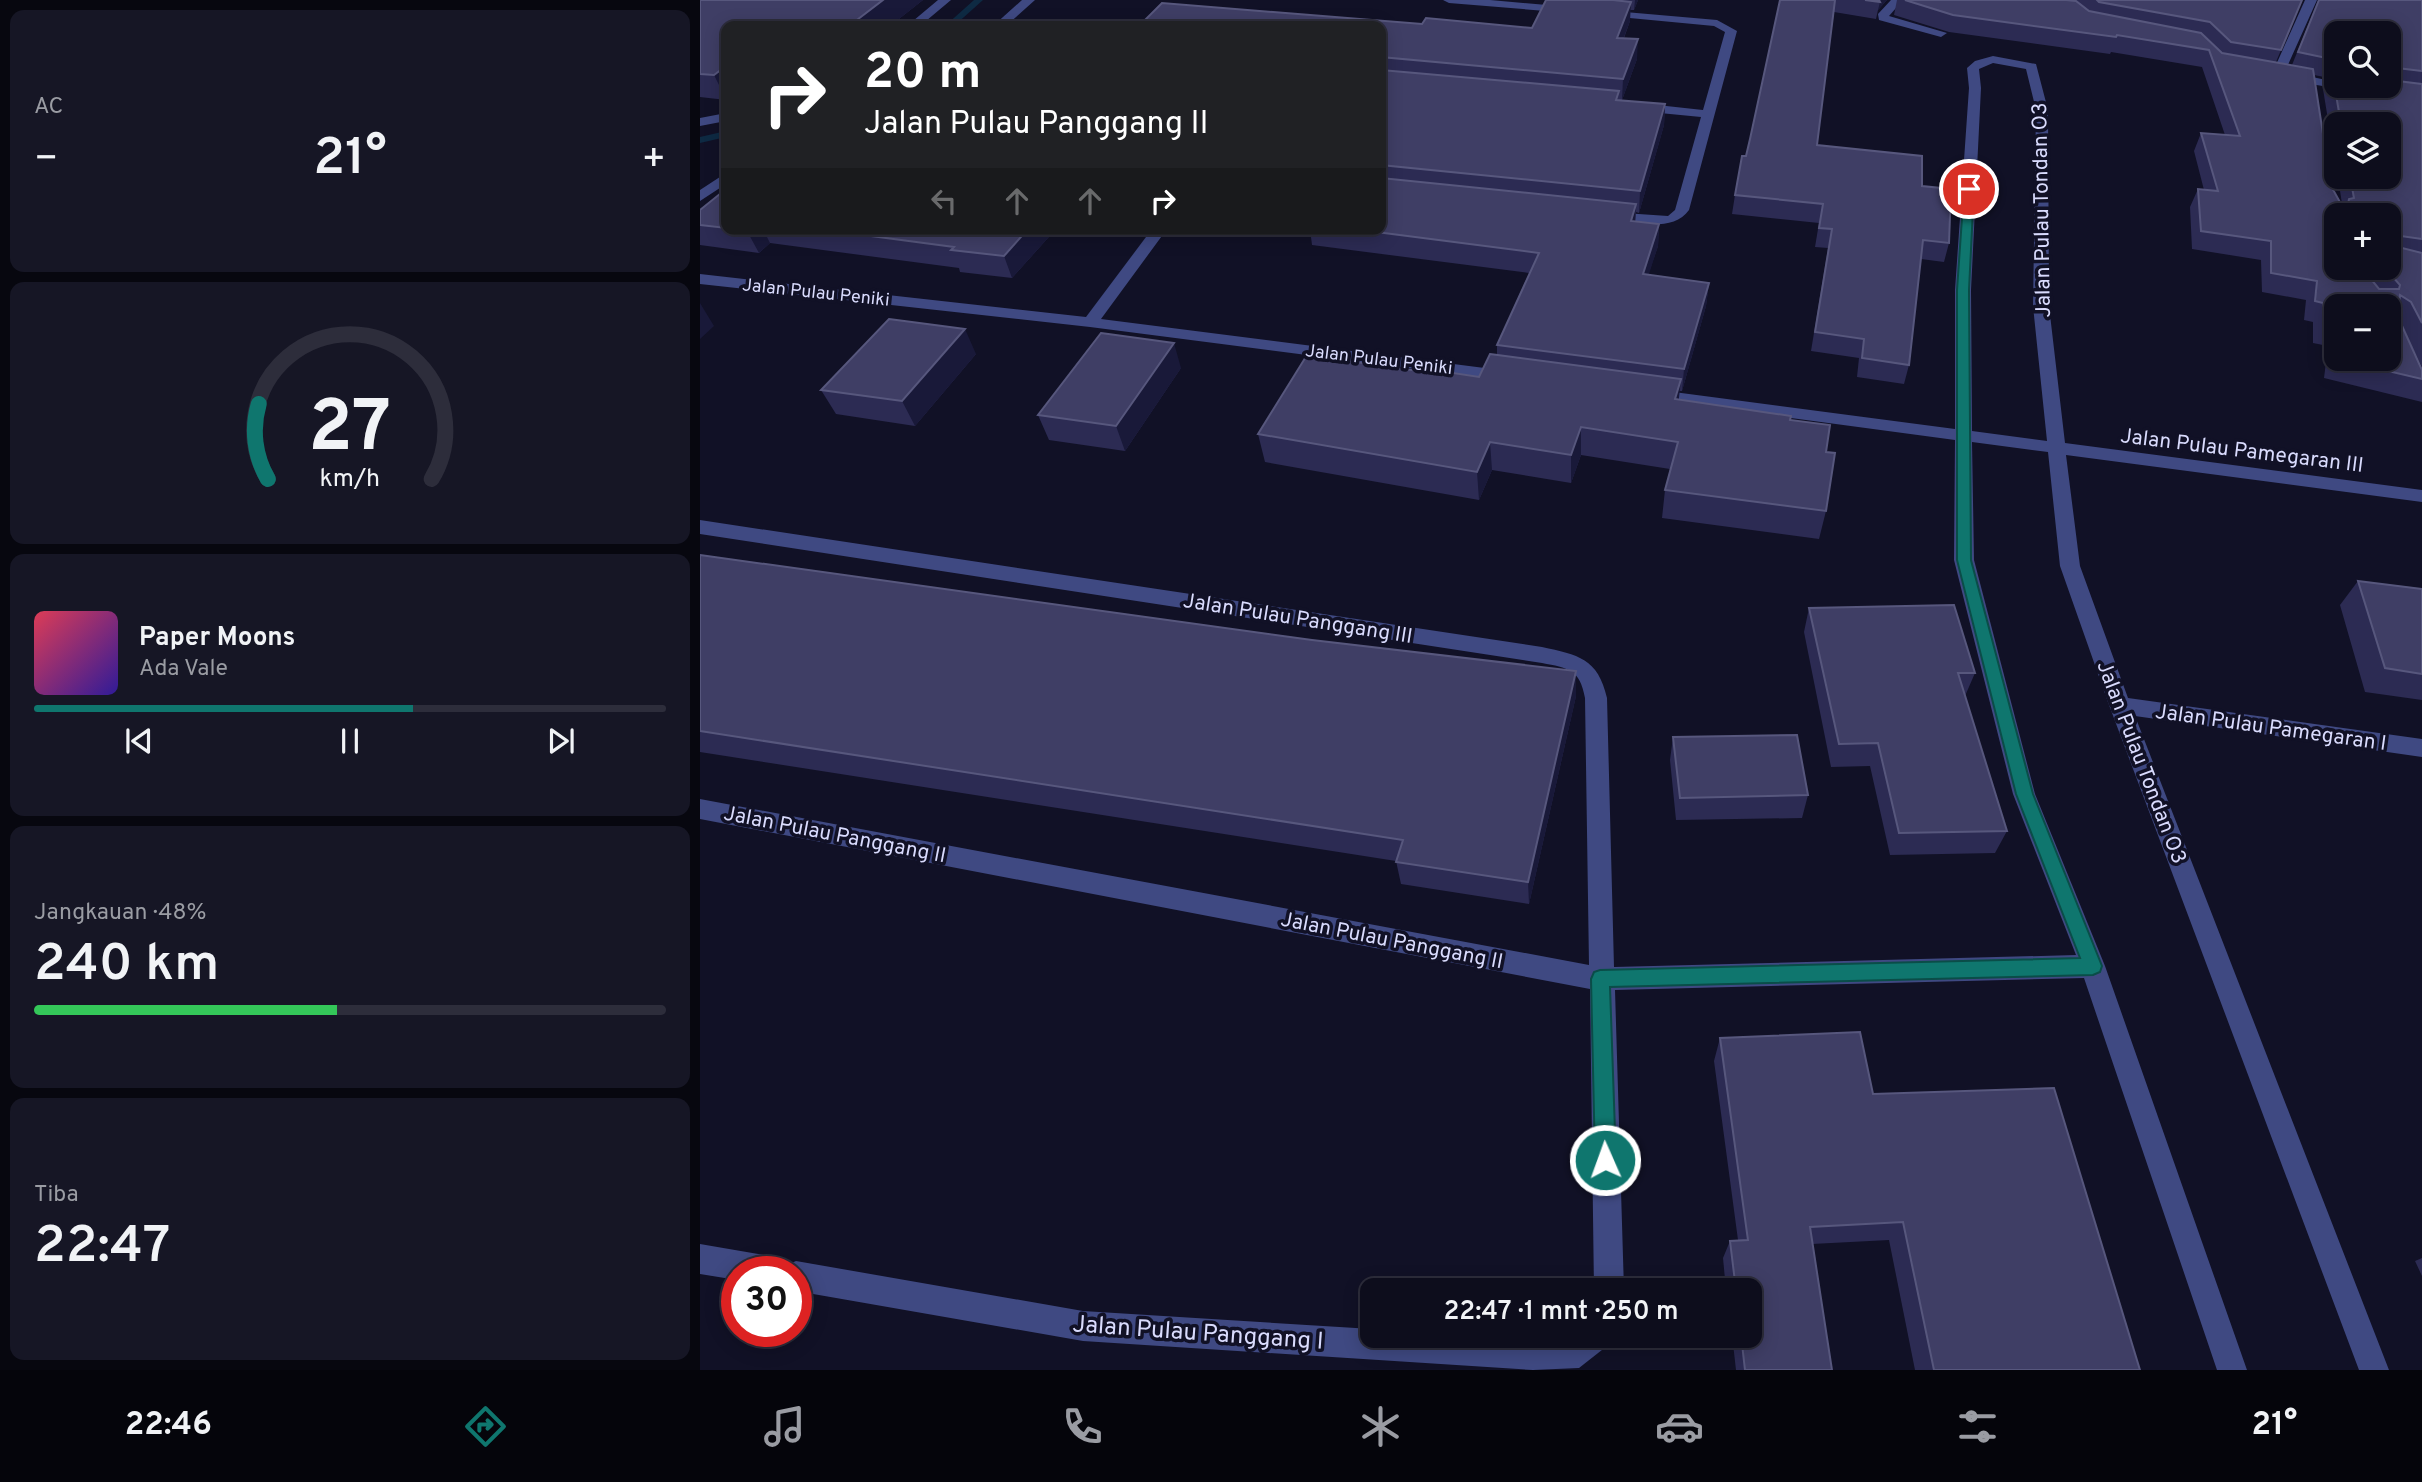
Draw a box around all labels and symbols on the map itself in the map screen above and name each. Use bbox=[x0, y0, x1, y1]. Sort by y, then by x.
street label: Jalan Pulau Tondan O3 bbox=[2027, 102, 2058, 318]
pin bbox=[1939, 159, 1999, 219]
street label: Jalan Pulau Peniki bbox=[741, 274, 891, 313]
street label: Jalan Pulau Peniki bbox=[1304, 340, 1454, 381]
street label: Jalan Pulau Pamegaran III bbox=[2119, 423, 2365, 480]
street label: Jalan Pulau Panggang III bbox=[1181, 588, 1414, 651]
street label: Jalan Pulau Tondan O3 bbox=[2089, 657, 2192, 868]
street label: Jalan Pulau Pamegaran I bbox=[2153, 699, 2388, 758]
street label: Jalan Pulau Panggang II bbox=[721, 801, 948, 870]
street label: Jalan Pulau Panggang II bbox=[1278, 907, 1505, 976]
position arrow bbox=[1568, 1123, 1642, 1197]
speed limit sign: 30 bbox=[721, 1256, 812, 1347]
street label: Jalan Pulau Panggang I bbox=[1071, 1310, 1324, 1358]

